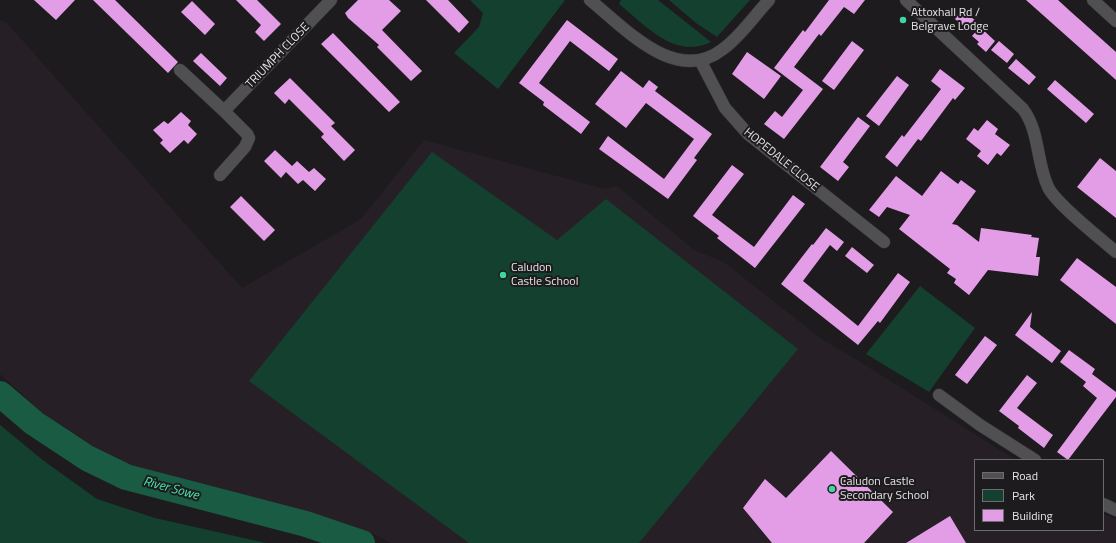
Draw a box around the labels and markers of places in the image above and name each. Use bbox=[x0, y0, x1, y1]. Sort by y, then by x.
place label: Attoxhall Rd / Belgrave Lodge bbox=[911, 6, 988, 34]
marker: Attoxhall Rd / Belgrave Lodge bbox=[898, 15, 908, 25]
place label: Caludon Castle School bbox=[511, 261, 578, 289]
marker: Caludon Castle School bbox=[498, 270, 508, 280]
place label: Caludon Castle Secondary School bbox=[840, 475, 929, 503]
marker: Caludon Castle Secondary School bbox=[827, 484, 837, 494]

